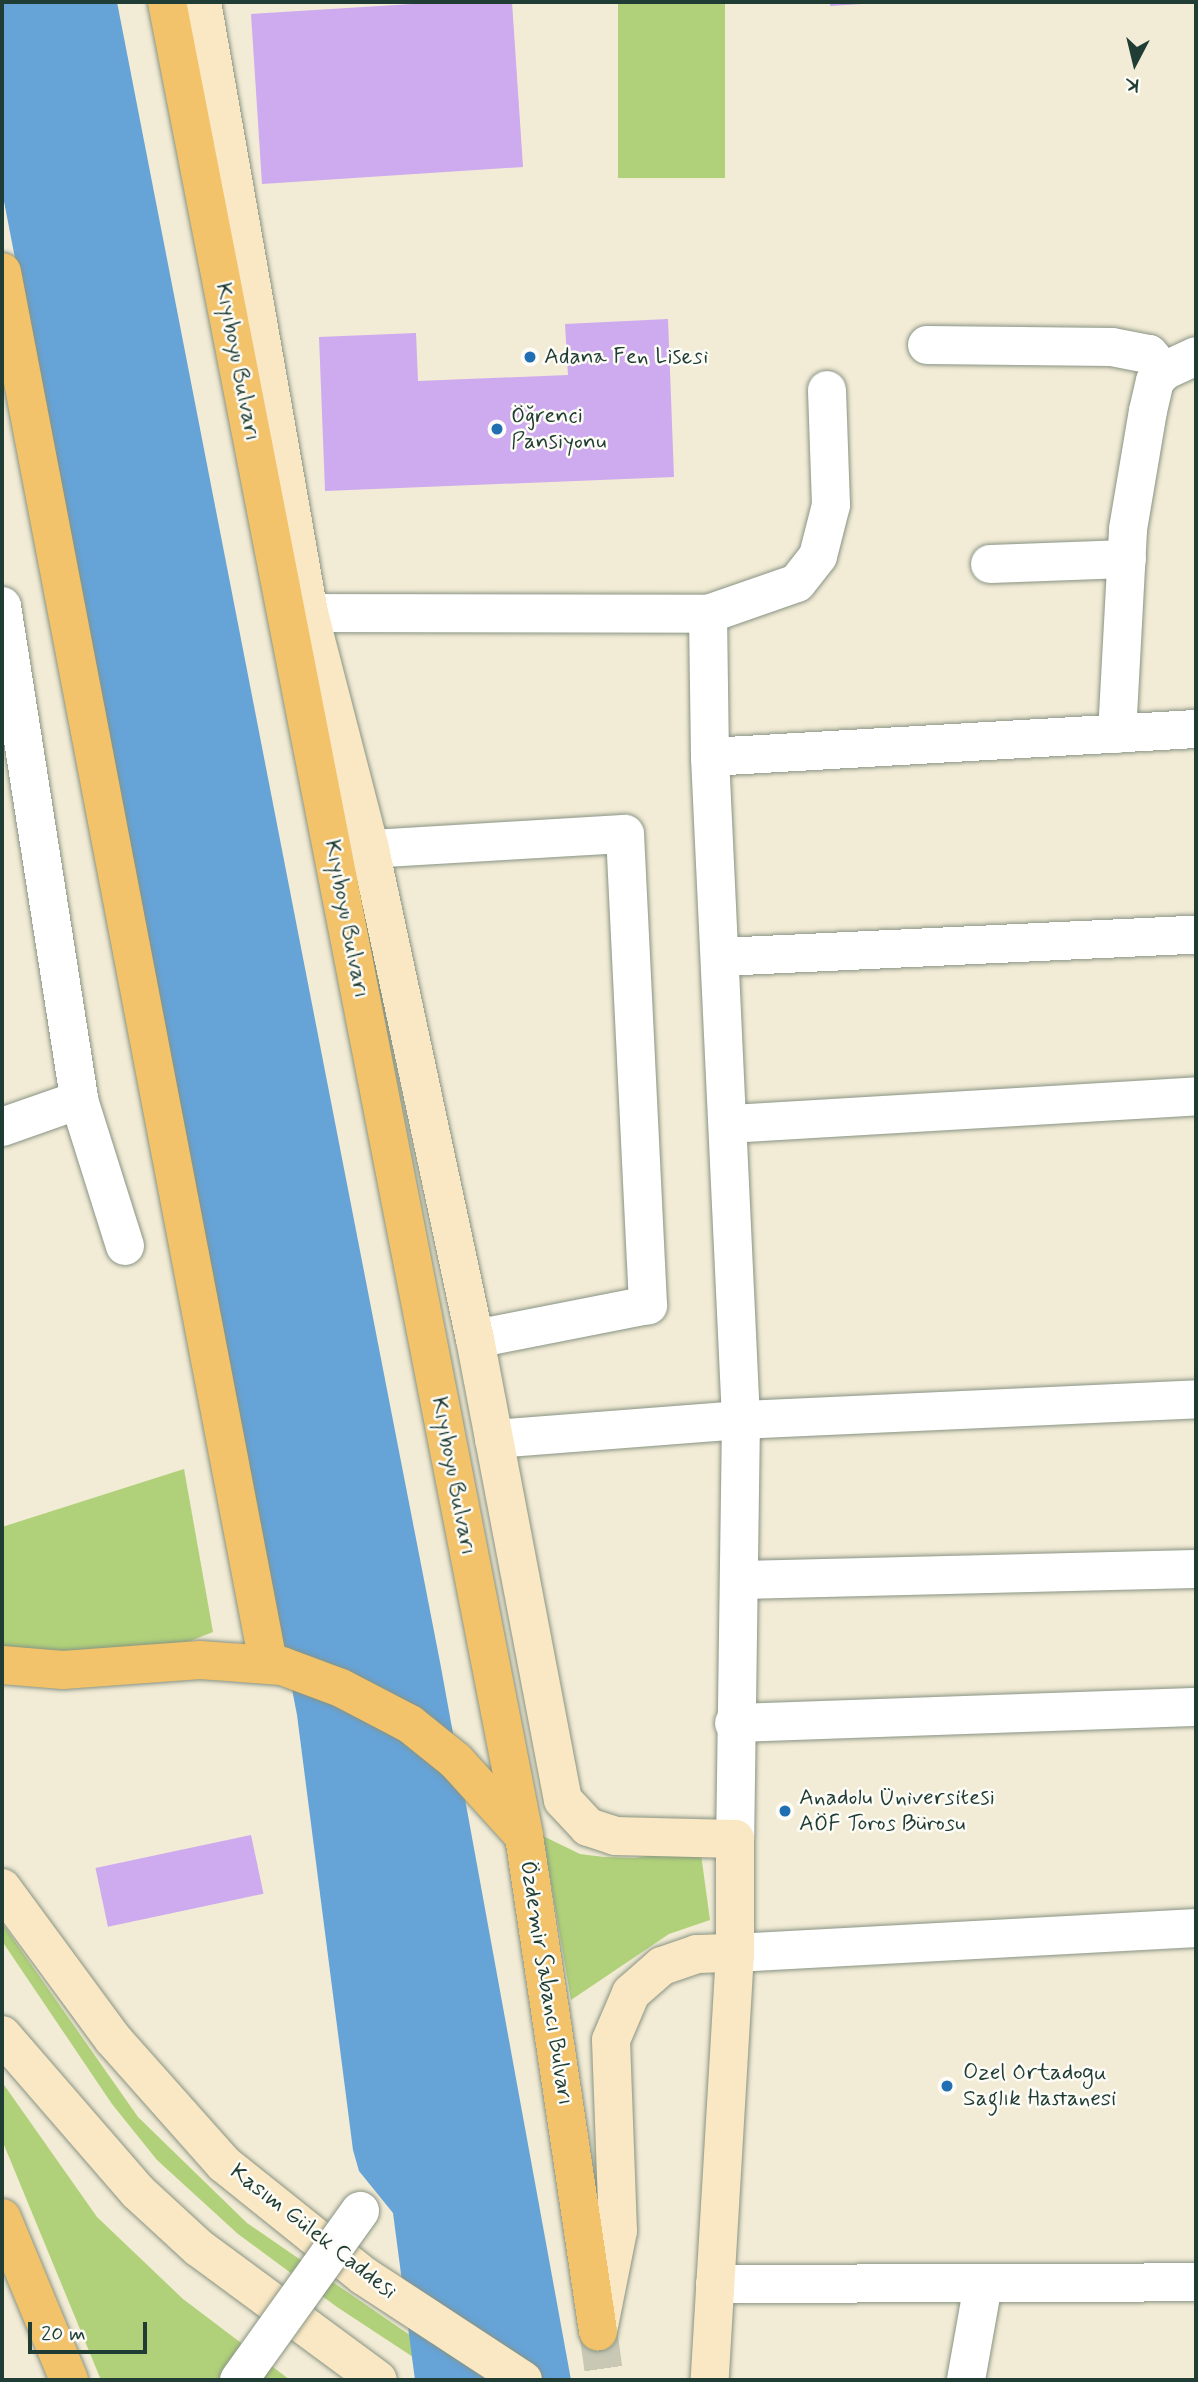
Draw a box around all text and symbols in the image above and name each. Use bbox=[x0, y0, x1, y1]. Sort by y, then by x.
north arrow bbox=[1100, 28, 1170, 98]
text: K bbox=[1124, 71, 1141, 98]
street label: Kıyıboyu Bulvarı bbox=[209, 284, 265, 440]
place label: Adana Fen Lisesi bbox=[544, 343, 710, 371]
marker: Adana Fen Lisesi bbox=[522, 349, 538, 365]
place label: Öğrenci Pansiyonu bbox=[511, 402, 606, 456]
marker: Öğrenci Pansiyonu bbox=[489, 421, 505, 437]
street label: Kıyıboyu Bulvarı bbox=[318, 841, 374, 997]
street label: Kıyıboyu Bulvarı bbox=[425, 1398, 481, 1554]
place label: Anadolu Üniversitesi AÖF Toros Bürosu bbox=[799, 1784, 995, 1838]
marker: Anadolu Üniversitesi AÖF Toros Bürosu bbox=[777, 1803, 793, 1819]
street label: Özdemir Sabancı Bulvarı bbox=[513, 1857, 579, 2109]
place label: Ozel Ortadogu Saglık Hastanesi bbox=[963, 2059, 1119, 2113]
marker: Ozel Ortadogu Saglık Hastanesi bbox=[937, 2076, 957, 2096]
street label: Kasım Gülek Caddesi bbox=[222, 2157, 404, 2307]
scale bar bbox=[32, 2308, 150, 2352]
text: 20 m bbox=[41, 2320, 86, 2348]

